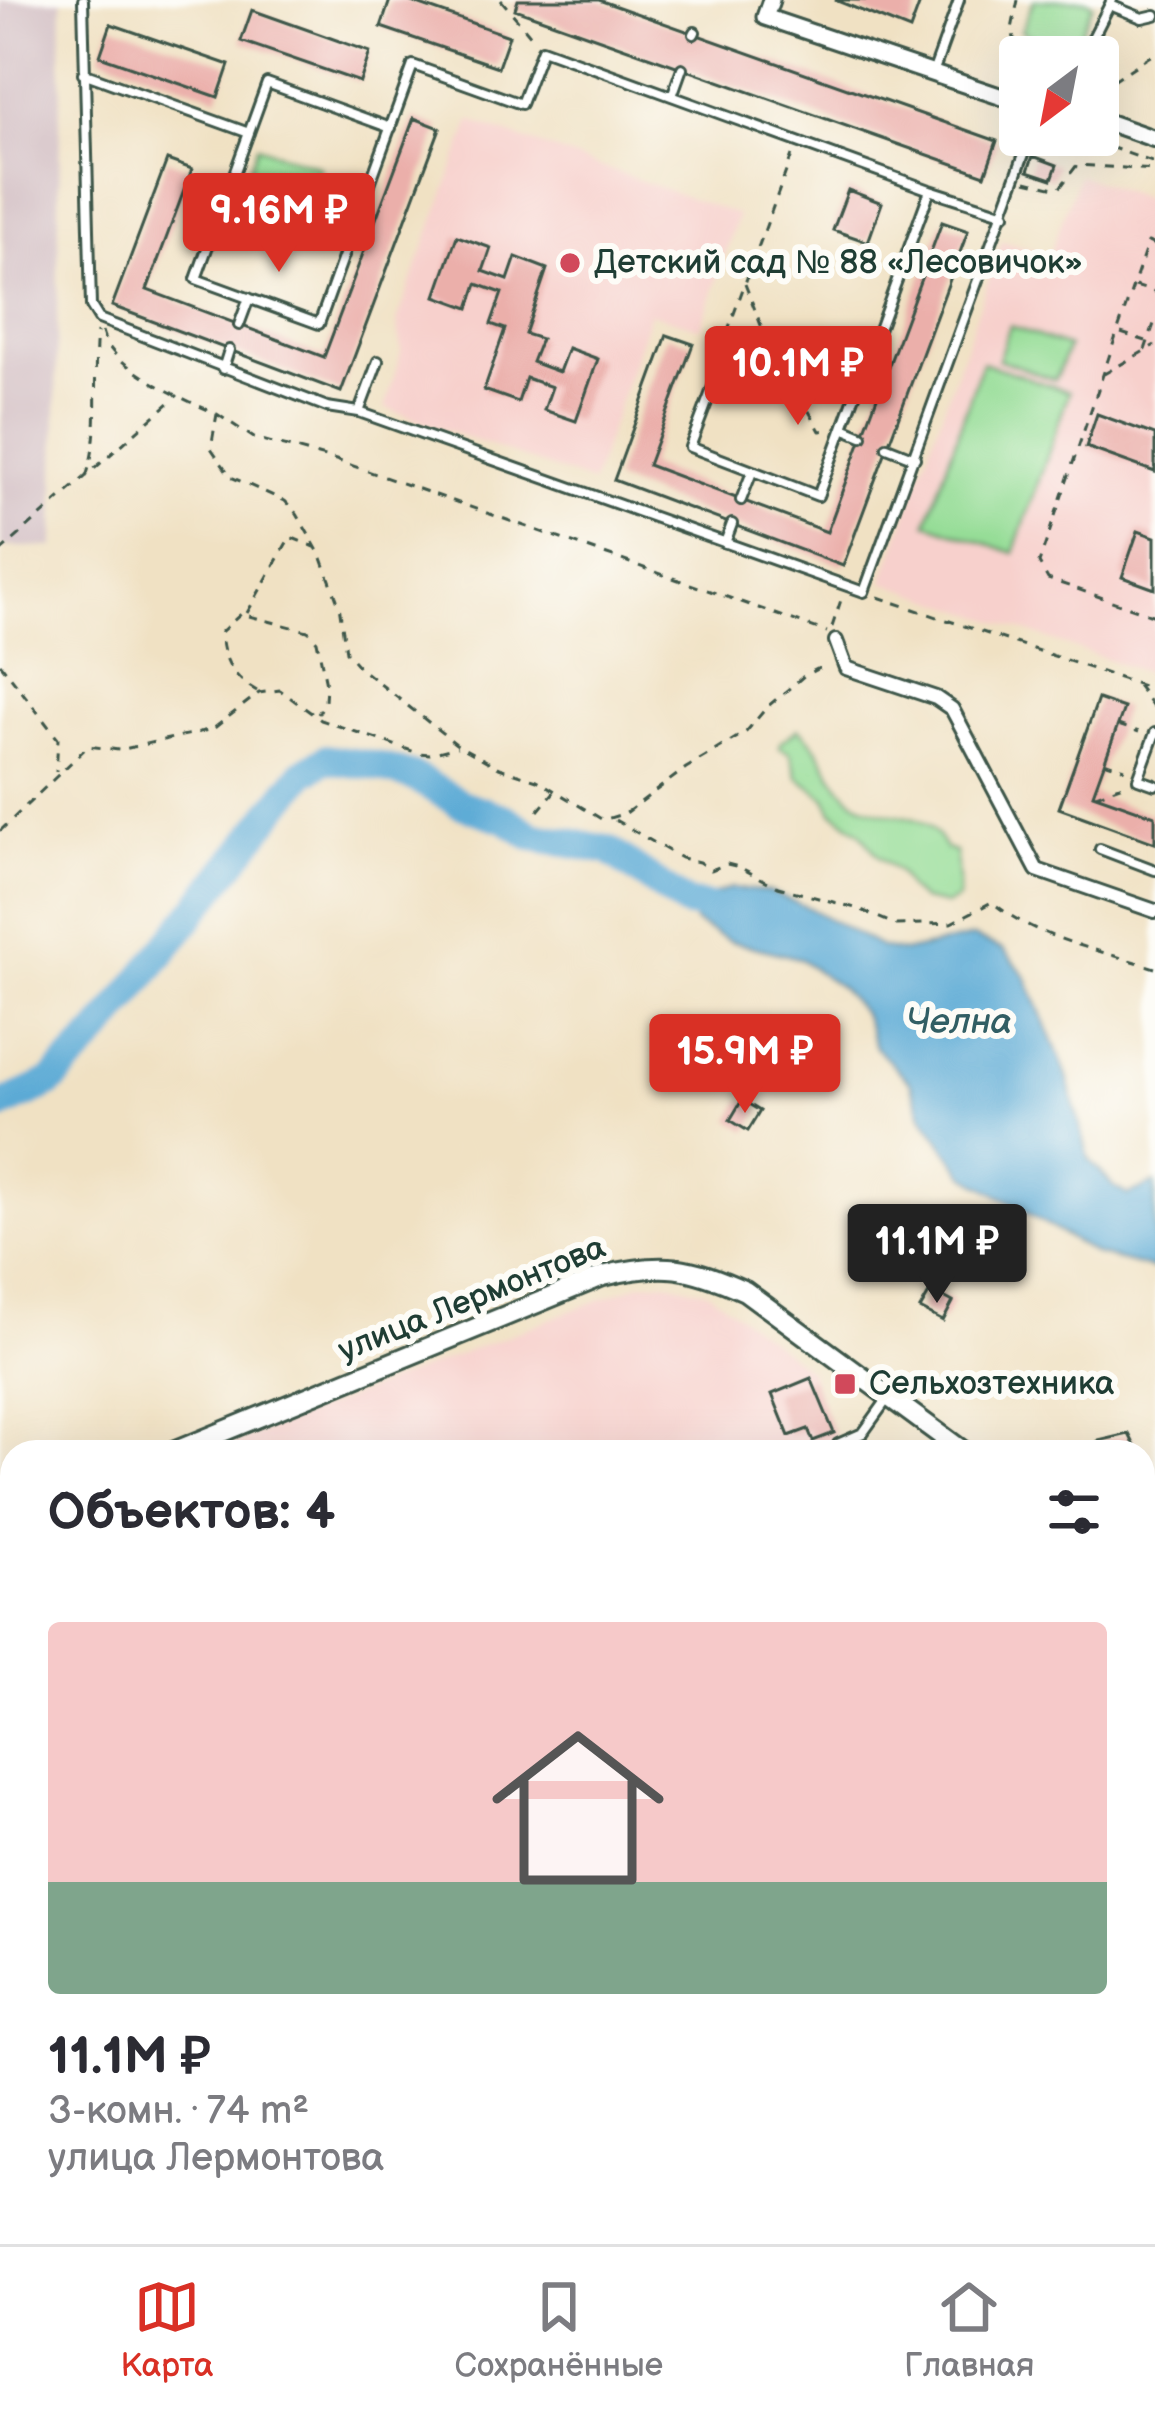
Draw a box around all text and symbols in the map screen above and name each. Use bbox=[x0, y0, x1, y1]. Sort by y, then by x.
north arrow bbox=[999, 36, 1119, 156]
map controls bbox=[999, 36, 1119, 156]
pin: 9.16M ₽ bbox=[168, 173, 390, 275]
text: 9.16M ₽ bbox=[210, 188, 348, 235]
place label: Детский сад № 88 «Лесовичок» bbox=[594, 243, 1083, 283]
marker: Детский сад № 88 «Лесовичок» bbox=[557, 250, 583, 276]
pin: 10.1M ₽ bbox=[687, 326, 909, 428]
text: 10.1M ₽ bbox=[732, 341, 864, 388]
water label: Челна bbox=[906, 1001, 1012, 1044]
pin: 15.9M ₽ bbox=[634, 1014, 856, 1116]
text: 15.9M ₽ bbox=[676, 1029, 814, 1076]
pin: 11.1M ₽ bbox=[826, 1204, 1048, 1306]
text: 11.1M ₽ bbox=[875, 1219, 999, 1266]
street label: улица Лермонтова bbox=[333, 1227, 611, 1371]
place label: Сельхозтехника bbox=[869, 1364, 1114, 1404]
marker: Сельхозтехника bbox=[832, 1371, 858, 1397]
icon: filters bbox=[1041, 1479, 1107, 1545]
text: Объектов: 4 bbox=[48, 1482, 335, 1543]
icon: home bbox=[470, 1700, 686, 1916]
text: 11.1M ₽ bbox=[48, 2027, 211, 2088]
text: 3-комн. · 74 m² bbox=[48, 2088, 309, 2135]
text: улица Лермонтова bbox=[48, 2135, 384, 2182]
tab: Карта bbox=[121, 2274, 213, 2386]
tab: Сохранённые bbox=[455, 2274, 663, 2386]
tab: Главная bbox=[904, 2274, 1034, 2386]

